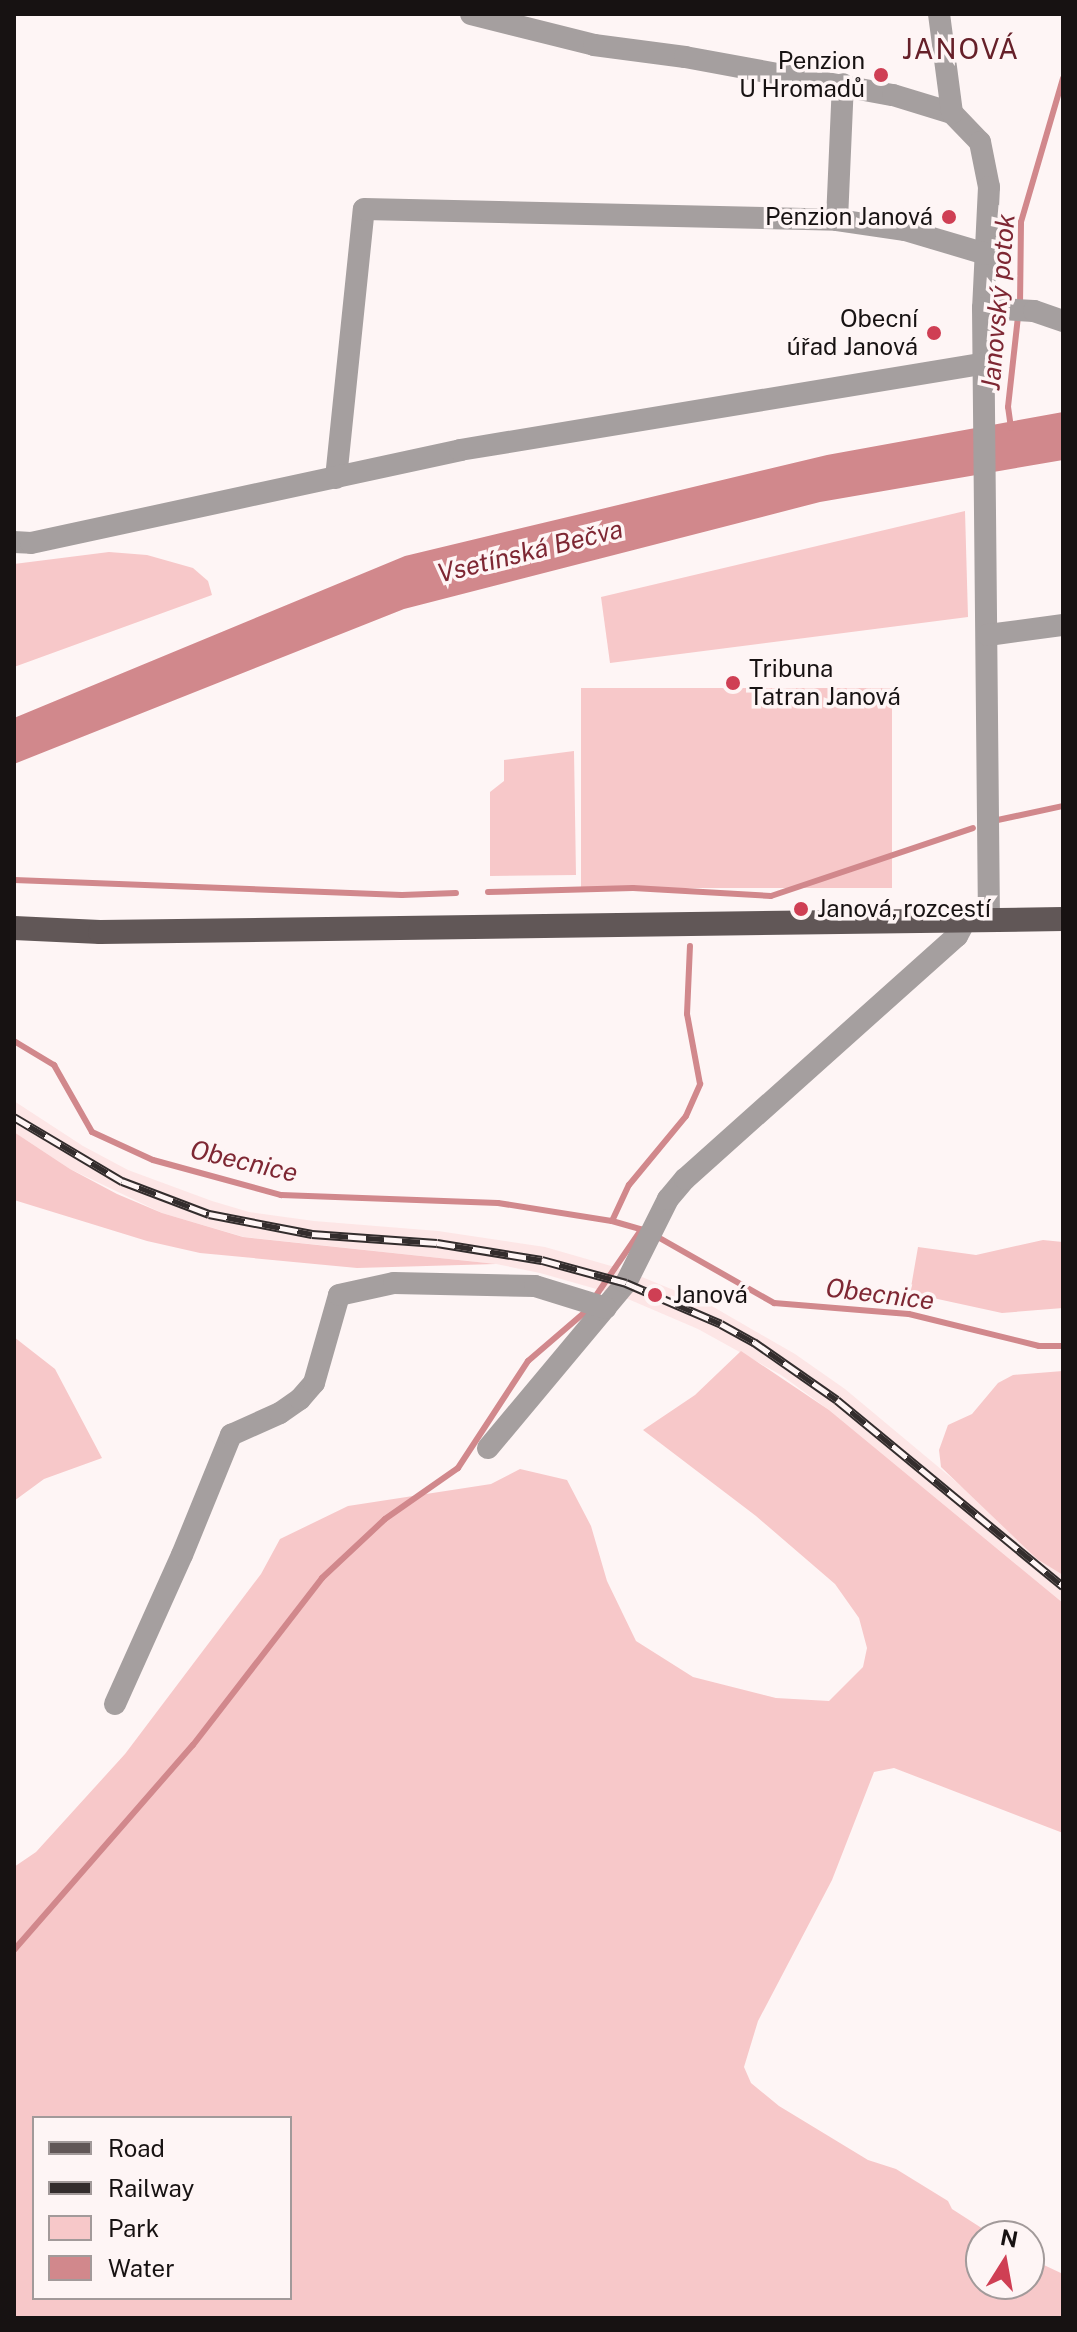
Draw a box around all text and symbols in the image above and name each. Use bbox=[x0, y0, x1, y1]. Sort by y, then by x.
district label: JANOVÁ bbox=[902, 32, 1020, 66]
place label: Penzion U Hromadů bbox=[739, 47, 865, 103]
marker: Penzion U Hromadů bbox=[872, 66, 890, 84]
place label: Penzion Janová bbox=[765, 203, 933, 231]
marker: Penzion Janová bbox=[940, 208, 958, 226]
water label: Janovský potok bbox=[975, 212, 1021, 392]
place label: Obecní úřad Janová bbox=[787, 305, 918, 361]
marker: Obecní úřad Janová bbox=[925, 324, 943, 342]
water label: Vsetínská Bečva bbox=[434, 513, 626, 589]
place label: Tribuna Tatran Janová bbox=[749, 655, 901, 711]
marker: Tribuna Tatran Janová bbox=[724, 674, 742, 692]
place label: Janová, rozcestí bbox=[817, 895, 991, 923]
marker: Janová, rozcestí bbox=[792, 900, 810, 918]
water label: Obecnice bbox=[187, 1134, 301, 1188]
water label: Obecnice bbox=[824, 1272, 936, 1316]
place label: Janová bbox=[673, 1281, 748, 1309]
marker: Janová bbox=[644, 1284, 666, 1306]
legend bbox=[32, 2116, 292, 2300]
text: Road bbox=[108, 2134, 165, 2162]
text: Railway bbox=[108, 2174, 194, 2202]
text: Park bbox=[108, 2214, 159, 2242]
north arrow bbox=[965, 2220, 1045, 2300]
text: N bbox=[998, 2224, 1020, 2253]
text: Water bbox=[108, 2254, 175, 2282]

